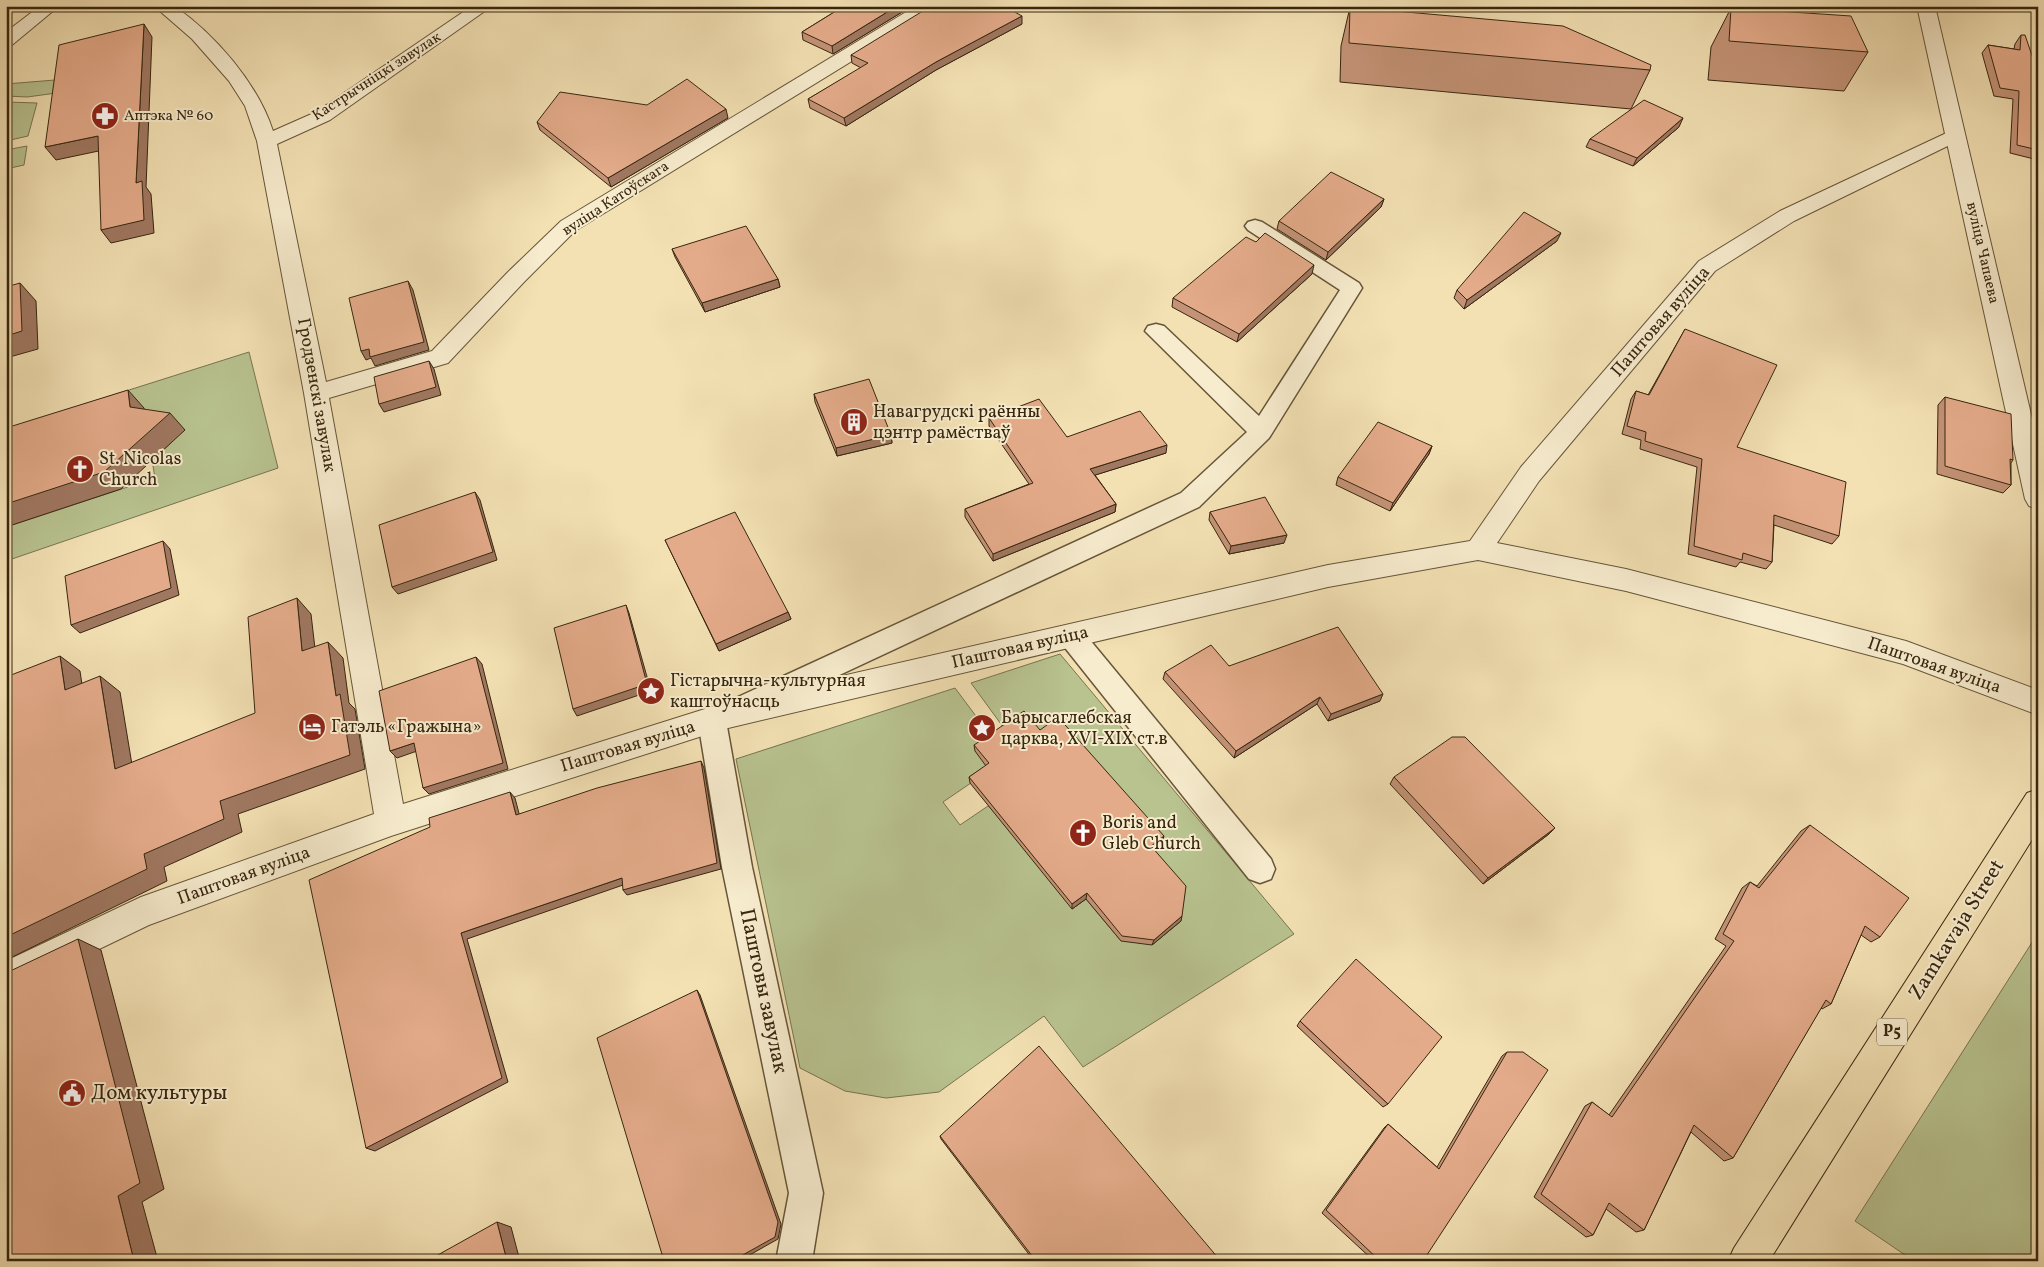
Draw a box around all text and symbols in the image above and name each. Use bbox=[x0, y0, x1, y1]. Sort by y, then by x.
street label: Кастрычніцкі завулак bbox=[308, 27, 446, 127]
pharmacy icon: Аптэка № 60 bbox=[90, 101, 120, 131]
place label: Аптэка № 60 bbox=[124, 106, 213, 127]
street label: вуліца Катоўскага bbox=[558, 157, 674, 241]
street label: вуліца Чапаева bbox=[1960, 200, 2004, 306]
street label: Паштовая вуліца bbox=[1606, 261, 1716, 383]
street label: Гродзенскі завулак bbox=[290, 316, 342, 474]
place label: Навагрудскі раённы цэнтр рамёстваў bbox=[873, 400, 1040, 446]
building icon: Навагрудскі раённы цэнтр рамёстваў bbox=[839, 407, 869, 437]
place label: St. Nicolas Church bbox=[99, 447, 181, 493]
church icon: St. Nicolas Church bbox=[65, 454, 95, 484]
street label: Паштовая вуліца bbox=[949, 620, 1091, 676]
street label: Паштовая вуліца bbox=[1864, 631, 2004, 701]
place label: Гістарычна-культурная каштоўнасць bbox=[670, 669, 866, 715]
place icon: Гістарычна-культурная каштоўнасць bbox=[636, 676, 666, 706]
place label: Барысаглебская царква, XVI-XIX ст.в bbox=[1001, 706, 1168, 752]
hotel icon: Гатэль «Гражына» bbox=[297, 712, 327, 742]
place icon: Барысаглебская царква, XVI-XIX ст.в bbox=[967, 713, 997, 743]
place label: Гатэль «Гражына» bbox=[331, 715, 481, 740]
street label: Паштовая вуліца bbox=[557, 715, 699, 779]
place label: Boris and Gleb Church bbox=[1102, 811, 1201, 857]
church icon: Boris and Gleb Church bbox=[1068, 818, 1098, 848]
street label: Паштовая вуліца bbox=[174, 840, 314, 912]
street label: Zamkavaja Street bbox=[1902, 854, 2012, 1006]
street label: Паштовы завулак bbox=[731, 906, 795, 1076]
road number: Р5 bbox=[1877, 1019, 1907, 1046]
public building icon: Дом культуры bbox=[57, 1078, 87, 1108]
place label: Дом культуры bbox=[91, 1079, 228, 1108]

